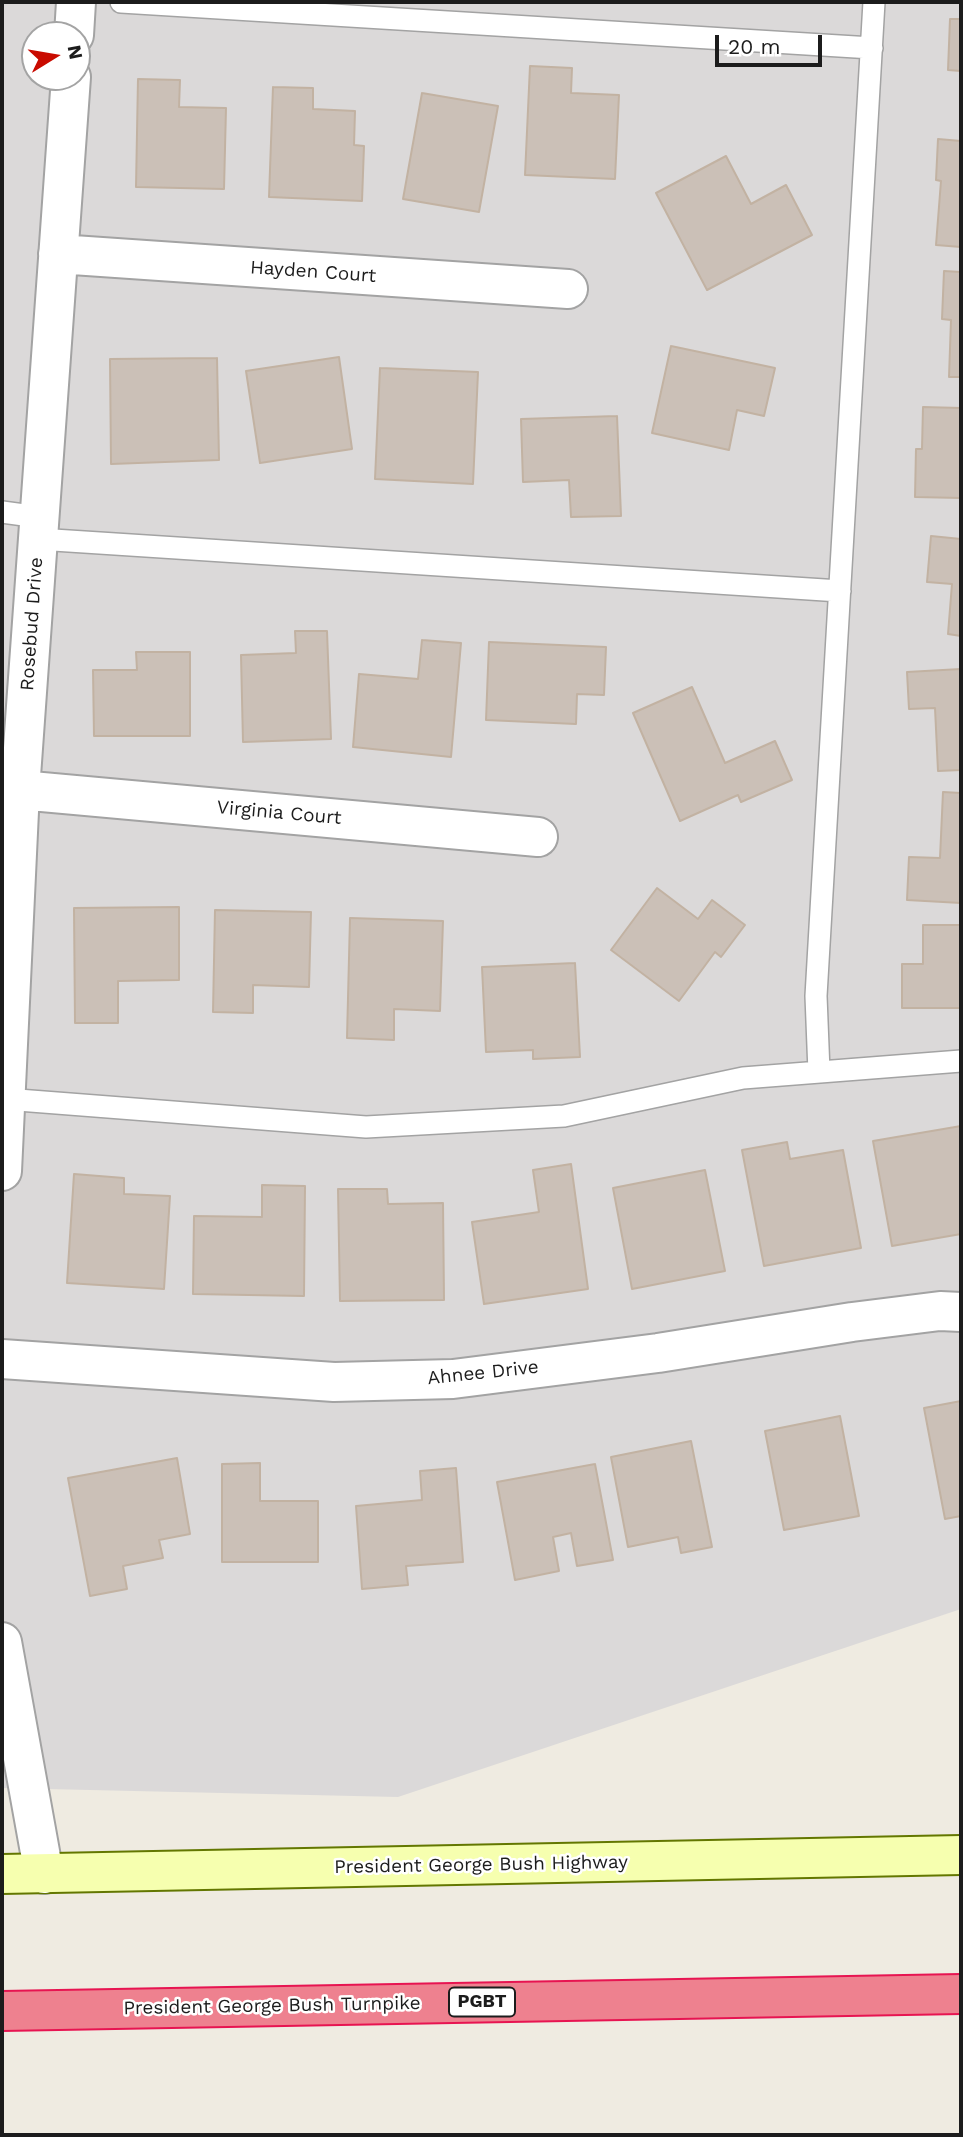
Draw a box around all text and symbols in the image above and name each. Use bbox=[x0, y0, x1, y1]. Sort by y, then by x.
north arrow bbox=[21, 21, 91, 91]
scale bar bbox=[718, 21, 825, 65]
text: 20 m bbox=[728, 34, 780, 59]
text: N bbox=[63, 43, 88, 61]
street label: Hayden Court bbox=[249, 256, 377, 288]
street label: Rosebud Drive bbox=[16, 556, 48, 692]
street label: Virginia Court bbox=[216, 796, 342, 830]
street label: Ahnee Drive bbox=[426, 1356, 540, 1390]
street label: President George Bush Highway bbox=[334, 1851, 628, 1879]
road number: PGBT bbox=[449, 1988, 515, 2016]
street label: President George Bush Turnpike bbox=[123, 1992, 421, 2020]

